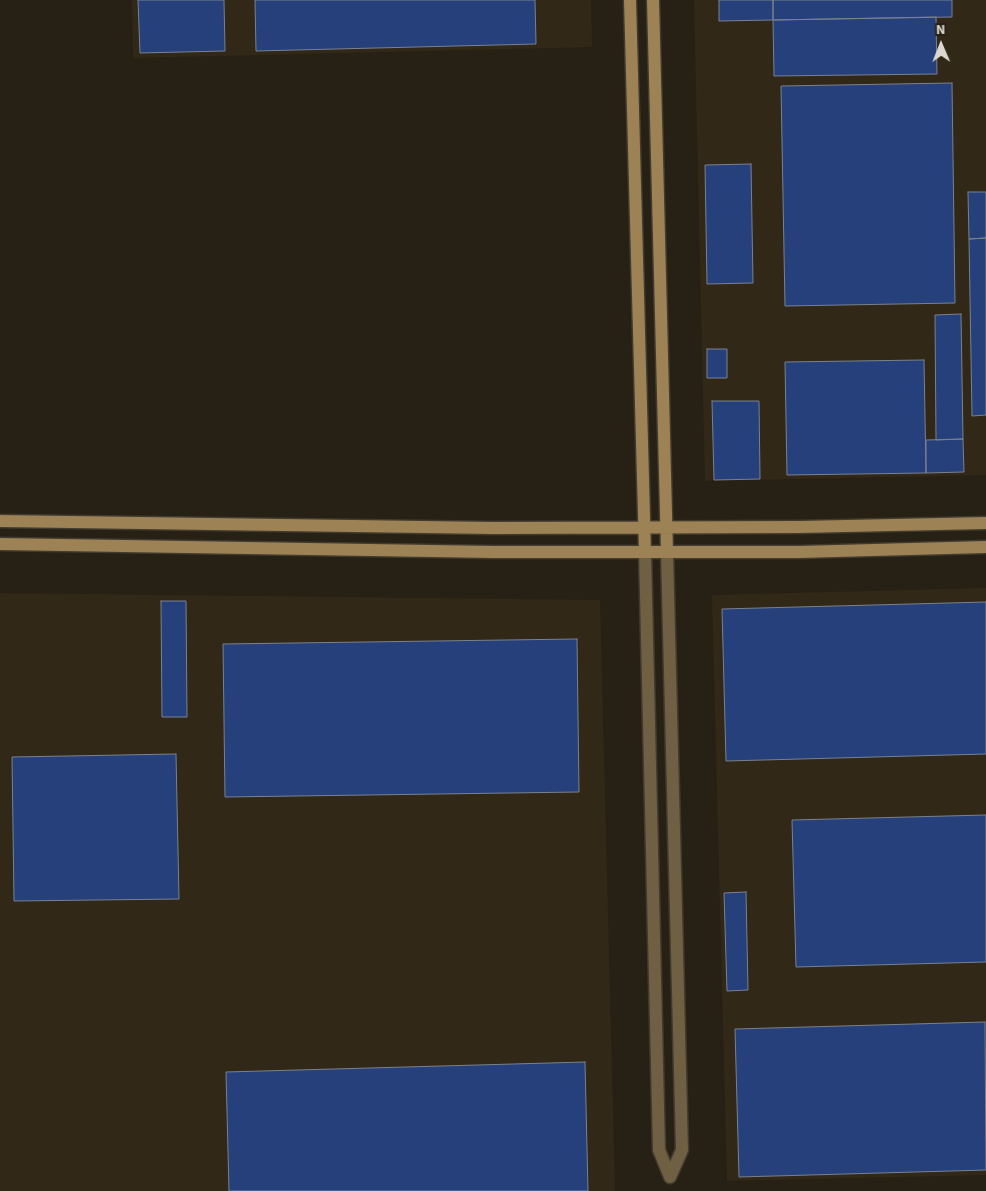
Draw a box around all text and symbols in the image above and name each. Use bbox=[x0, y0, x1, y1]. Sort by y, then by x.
north arrow bbox=[916, 20, 966, 70]
text: N bbox=[936, 20, 946, 40]

